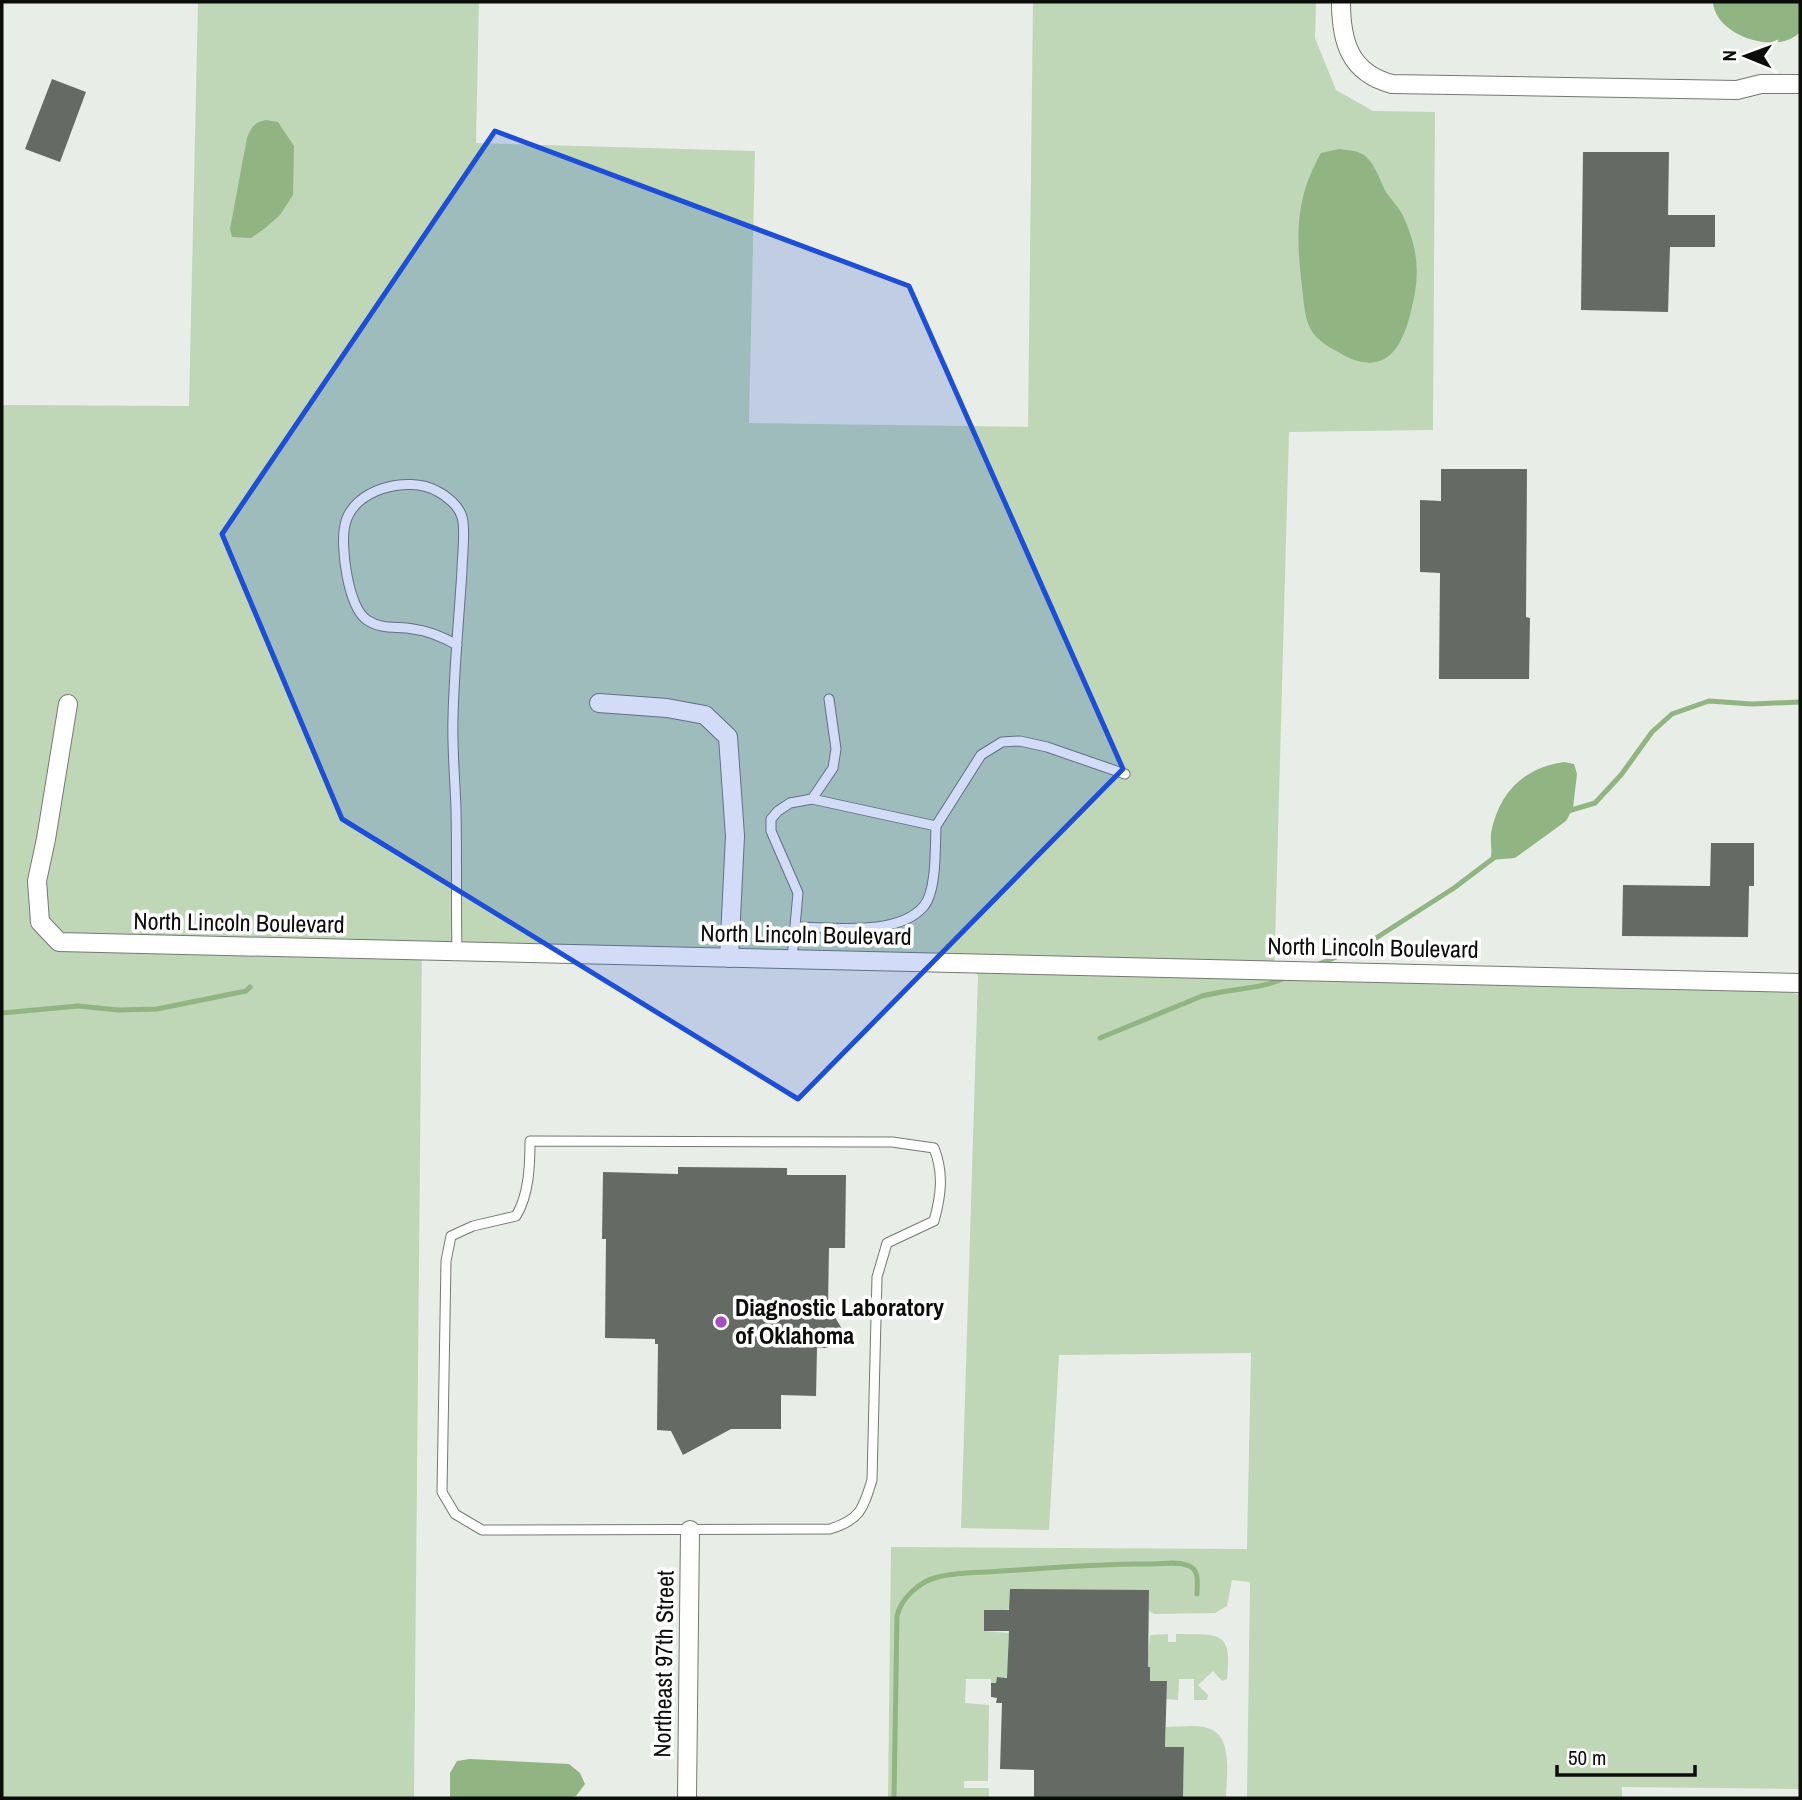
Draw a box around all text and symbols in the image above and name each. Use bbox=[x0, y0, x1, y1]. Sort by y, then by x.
north arrow bbox=[1711, 21, 1781, 91]
text: N bbox=[1716, 50, 1742, 62]
street label: North Lincoln Boulevard bbox=[133, 904, 345, 940]
street label: North Lincoln Boulevard bbox=[700, 916, 912, 952]
street label: North Lincoln Boulevard bbox=[1267, 929, 1479, 965]
place label: Diagnostic Laboratory of Oklahoma bbox=[735, 1291, 944, 1351]
marker: Diagnostic Laboratory of Oklahoma bbox=[713, 1314, 729, 1330]
street label: Northeast 97th Street bbox=[645, 1570, 681, 1758]
scale bar bbox=[1557, 1734, 1695, 1778]
text: 50 m bbox=[1568, 1743, 1606, 1772]

